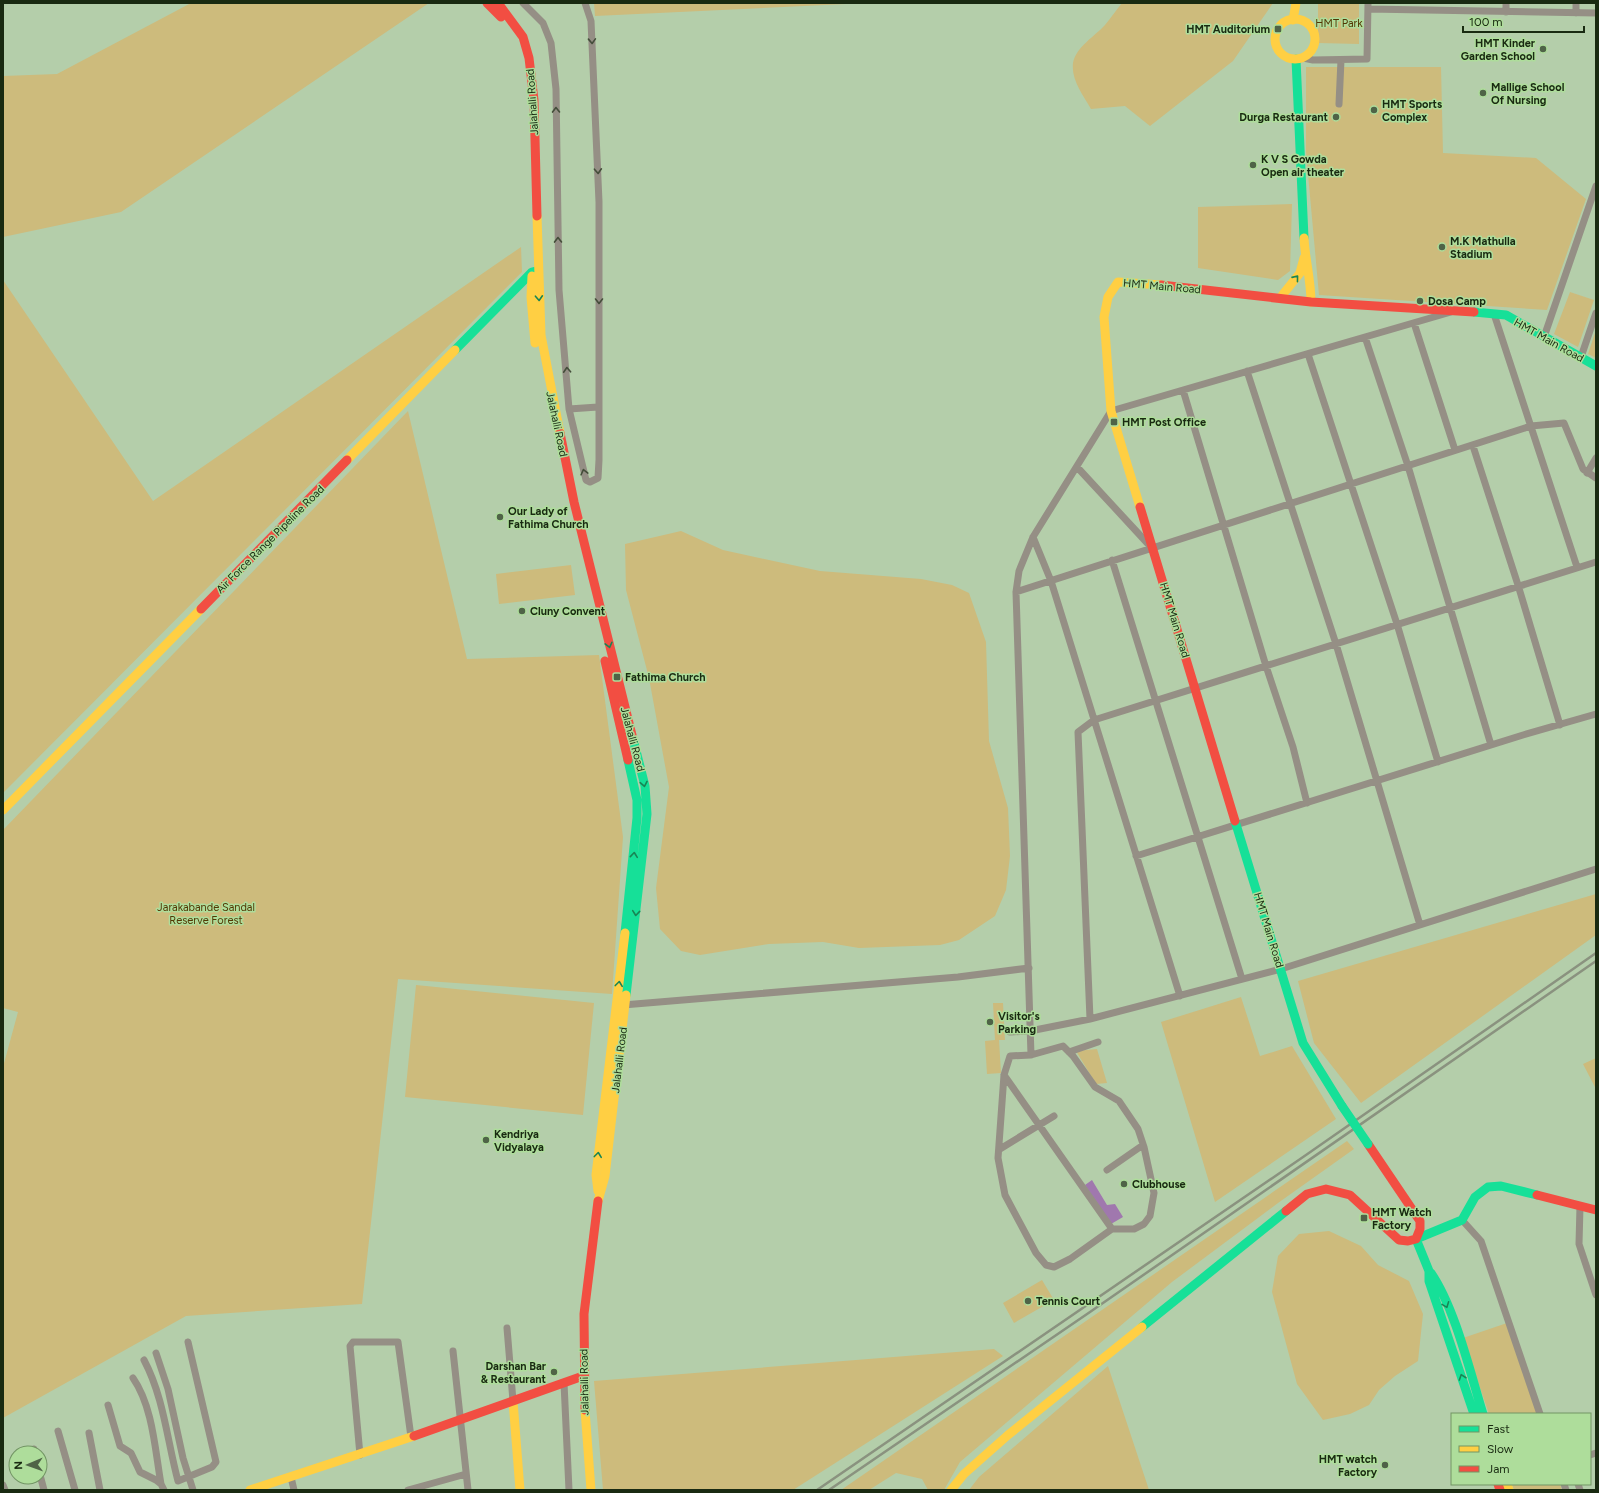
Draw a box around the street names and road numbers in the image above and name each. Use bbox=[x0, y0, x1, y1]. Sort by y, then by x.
street label: Jalahalli Road bbox=[524, 68, 541, 136]
street label: HMT Main Road bbox=[1123, 277, 1201, 296]
street label: HMT Main Road bbox=[1511, 316, 1586, 365]
street label: Jalahalli Road bbox=[543, 390, 570, 458]
street label: Air Force Range Pipeline Road bbox=[214, 483, 327, 596]
street label: HMT Main Road bbox=[1157, 581, 1192, 659]
street label: Jalahalli Road bbox=[618, 705, 647, 773]
street label: HMT Main Road bbox=[1251, 891, 1286, 969]
street label: Jalahalli Road bbox=[609, 1026, 630, 1094]
street label: Jalahalli Road bbox=[577, 1349, 592, 1415]

